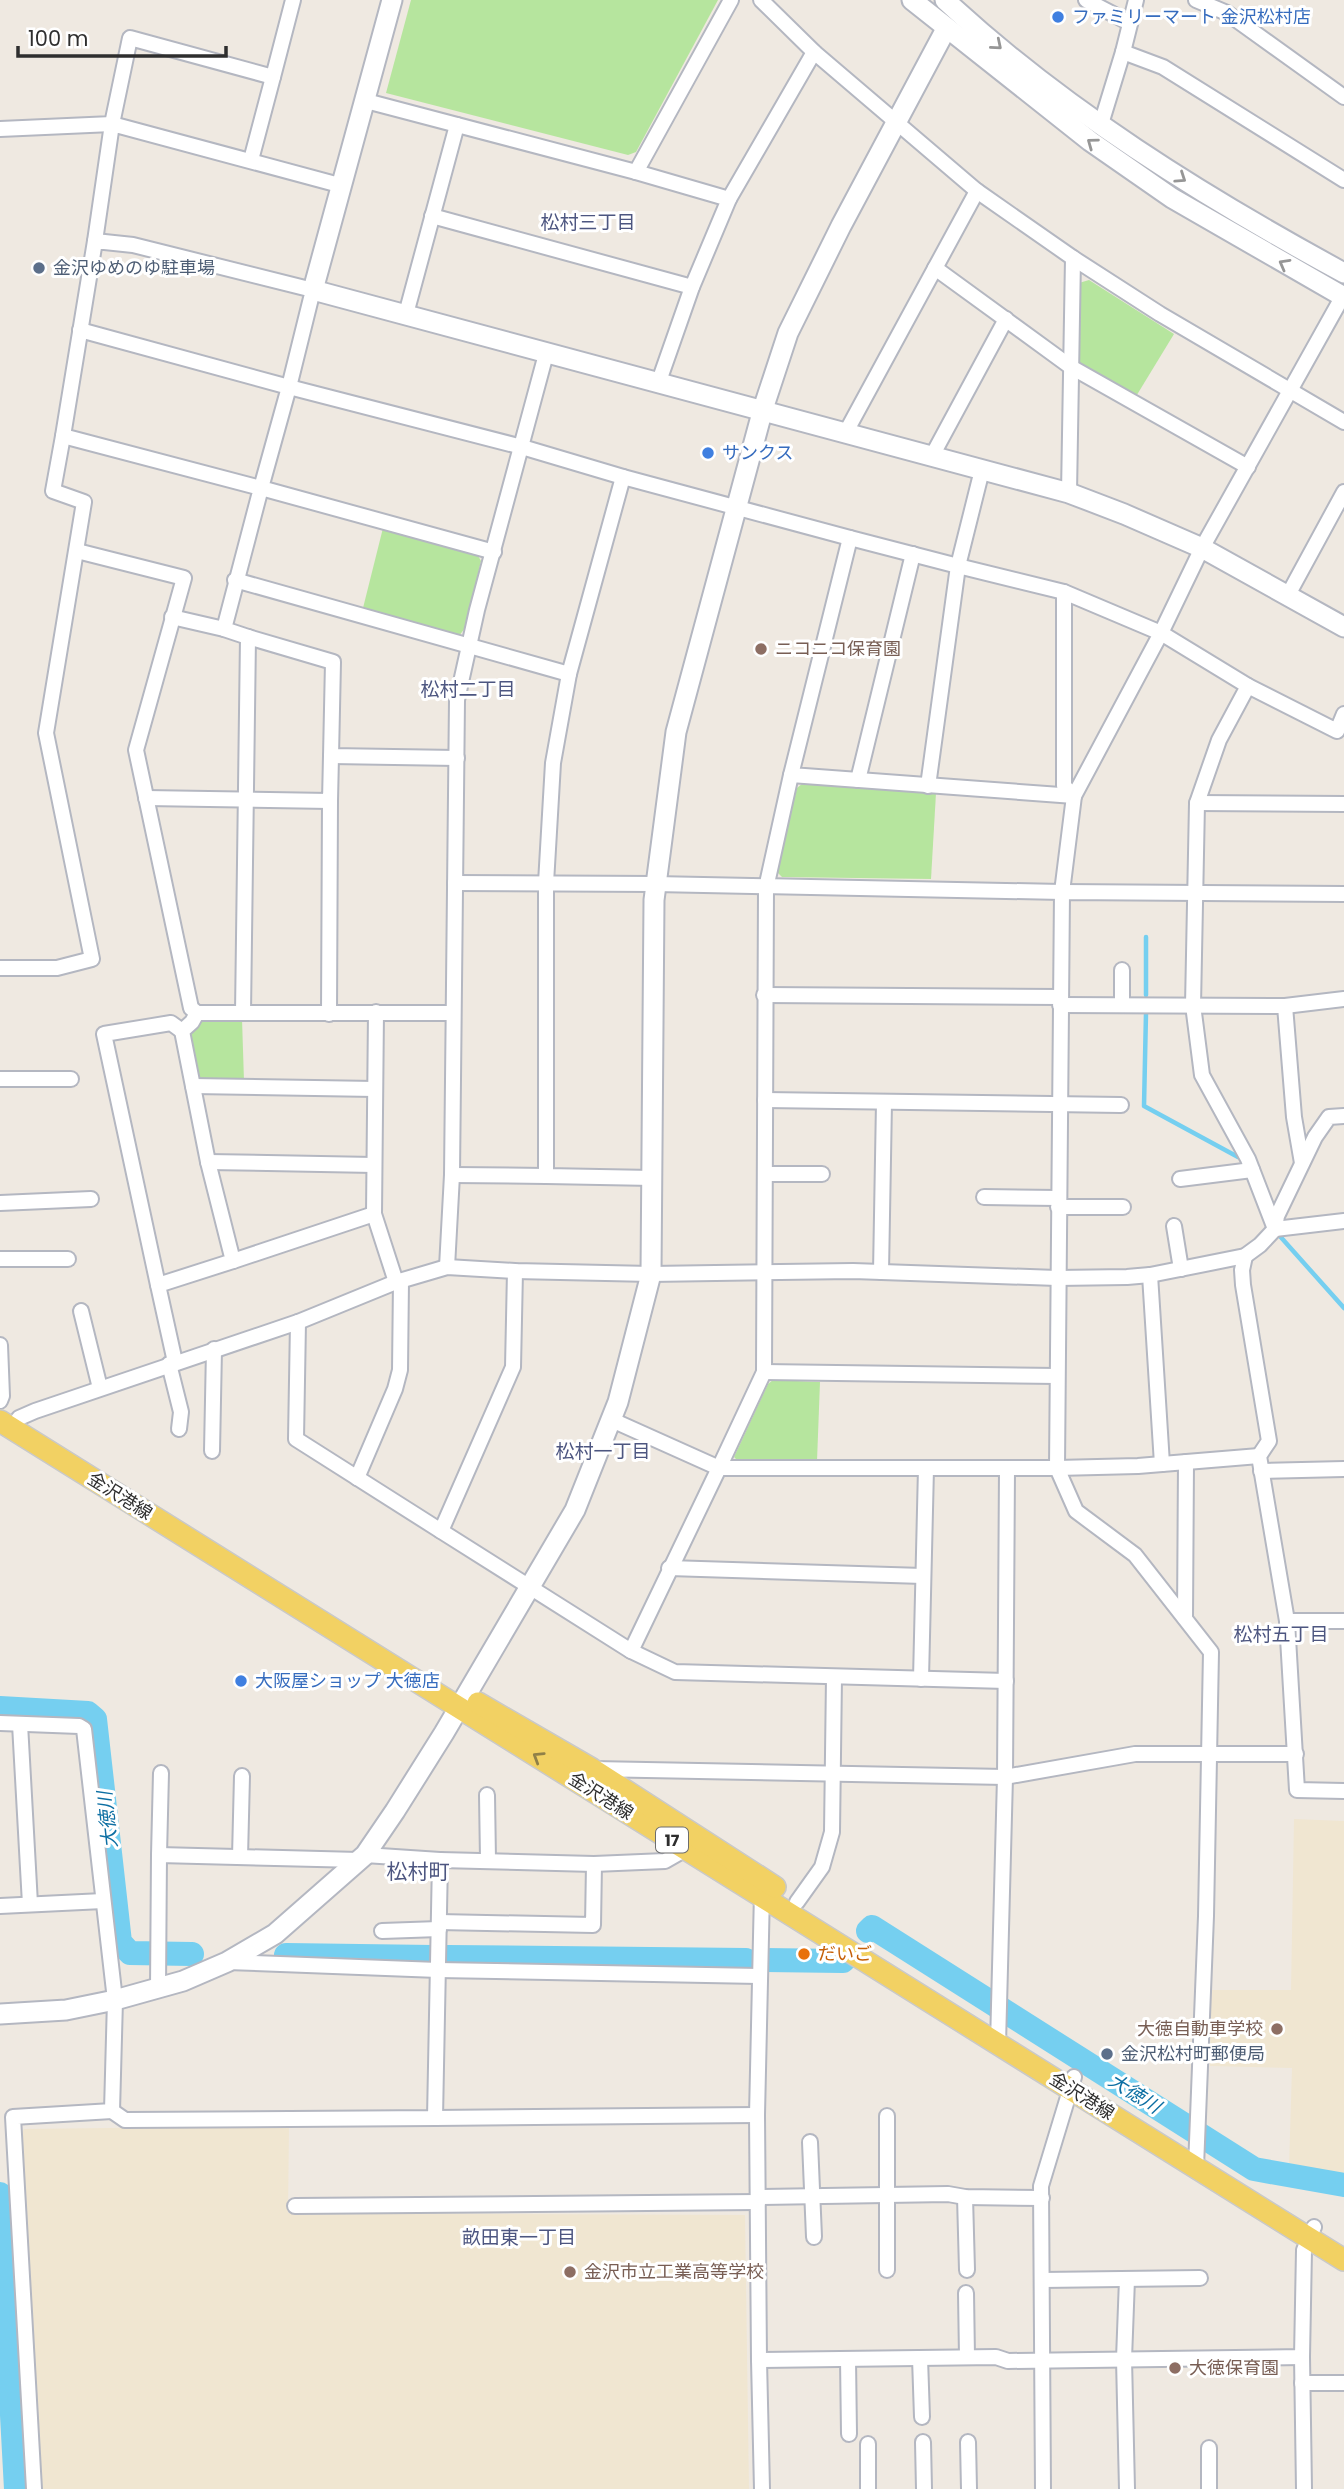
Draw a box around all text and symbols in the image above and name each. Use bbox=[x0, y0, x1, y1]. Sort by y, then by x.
place label: ファミリーマート 金沢松村店 bbox=[1072, 4, 1311, 29]
marker: ファミリーマート 金沢松村店 bbox=[1050, 9, 1066, 25]
scale bar bbox=[18, 14, 226, 58]
text: 100 m bbox=[28, 24, 88, 53]
one-way arrow bbox=[989, 37, 1002, 49]
one-way arrow bbox=[1087, 138, 1100, 151]
one-way arrow bbox=[1173, 170, 1186, 182]
district label: 松村三丁目 bbox=[540, 209, 636, 236]
place label: 金沢ゆめのゆ駐車場 bbox=[53, 255, 215, 280]
one-way arrow bbox=[1279, 259, 1292, 272]
marker: 金沢ゆめのゆ駐車場 bbox=[31, 260, 47, 276]
place label: サンクス bbox=[722, 440, 793, 465]
marker: サンクス bbox=[700, 445, 716, 461]
place label: ニコニコ保育園 bbox=[775, 636, 901, 661]
marker: ニコニコ保育園 bbox=[753, 641, 769, 657]
district label: 松村二丁目 bbox=[420, 676, 516, 703]
district label: 松村一丁目 bbox=[555, 1438, 651, 1465]
street label: 金沢港線 bbox=[83, 1466, 157, 1525]
district label: 松村五丁目 bbox=[1233, 1621, 1329, 1648]
place label: 大阪屋ショップ 大徳店 bbox=[255, 1668, 440, 1693]
marker: 大阪屋ショップ 大徳店 bbox=[233, 1673, 249, 1689]
one-way arrow bbox=[533, 1752, 546, 1765]
street label: 金沢港線 bbox=[564, 1766, 638, 1825]
water label: 大徳川 bbox=[91, 1788, 124, 1850]
road number: 17 bbox=[656, 1828, 688, 1852]
district label: 松村町 bbox=[387, 1857, 450, 1886]
place label: だいご bbox=[818, 1941, 872, 1966]
marker: だいご bbox=[796, 1946, 812, 1962]
place label: 大徳自動車学校 bbox=[1137, 2016, 1263, 2041]
marker: 大徳自動車学校 bbox=[1269, 2021, 1285, 2037]
place label: 金沢松村町郵便局 bbox=[1121, 2041, 1265, 2066]
marker: 金沢松村町郵便局 bbox=[1099, 2046, 1115, 2062]
street label: 金沢港線 bbox=[1045, 2066, 1119, 2125]
water label: 大徳川 bbox=[1103, 2067, 1168, 2121]
district label: 畝田東一丁目 bbox=[462, 2224, 576, 2251]
place label: 金沢市立工業高等学校 bbox=[584, 2259, 764, 2284]
marker: 金沢市立工業高等学校 bbox=[562, 2264, 578, 2280]
place label: 大徳保育園 bbox=[1189, 2355, 1279, 2380]
marker: 大徳保育園 bbox=[1167, 2360, 1183, 2376]

